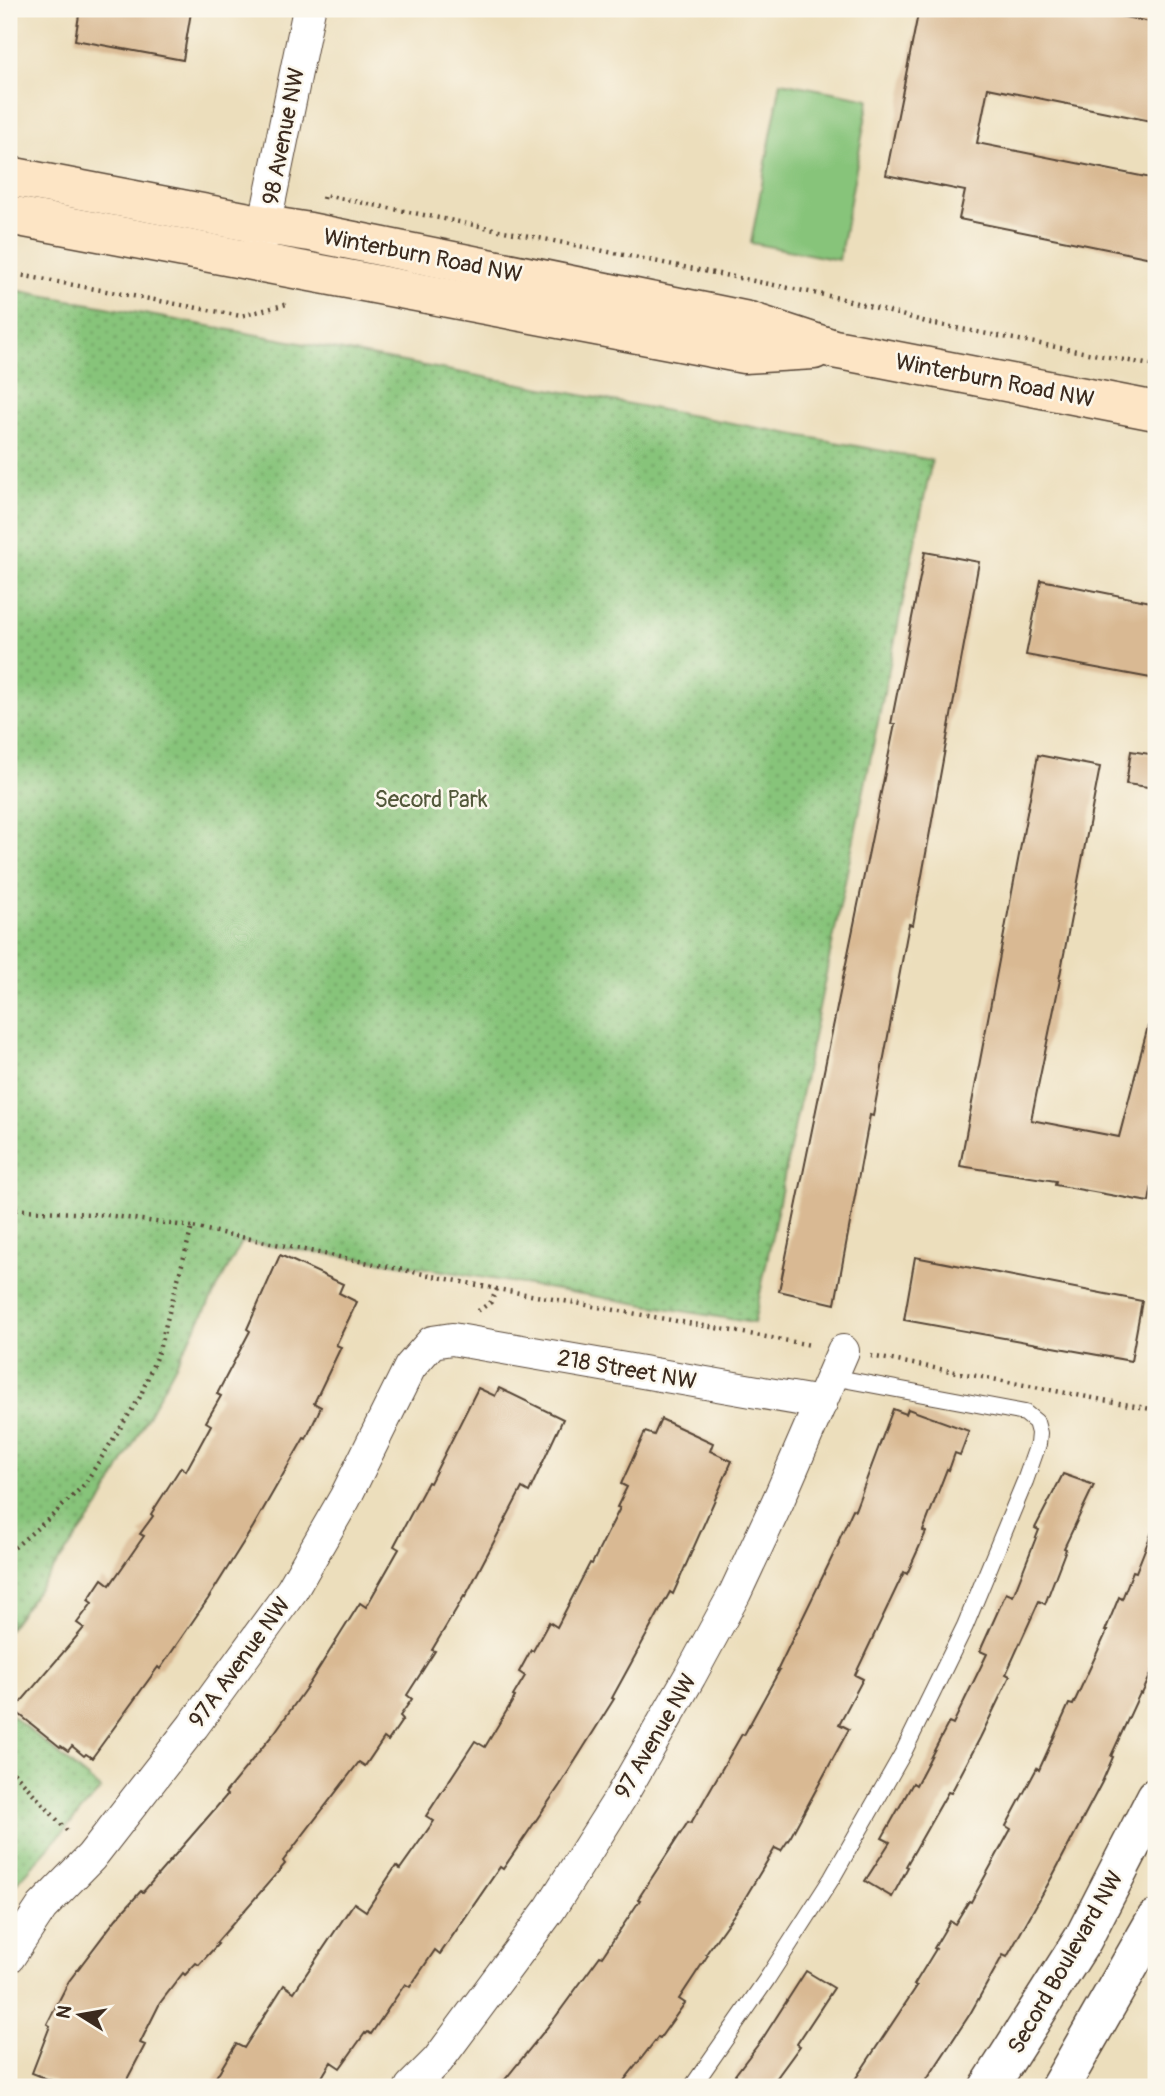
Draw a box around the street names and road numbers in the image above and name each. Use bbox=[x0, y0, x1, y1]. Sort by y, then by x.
street label: 98 Avenue NW bbox=[256, 65, 311, 207]
street label: Winterburn Road NW bbox=[321, 222, 525, 289]
street label: Winterburn Road NW bbox=[893, 347, 1097, 414]
street label: 218 Street NW bbox=[555, 1343, 699, 1396]
street label: 97A Avenue NW bbox=[182, 1591, 297, 1733]
street label: 97 Avenue NW bbox=[608, 1668, 703, 1804]
street label: Secord Boulevard NW bbox=[1001, 1865, 1130, 2059]

